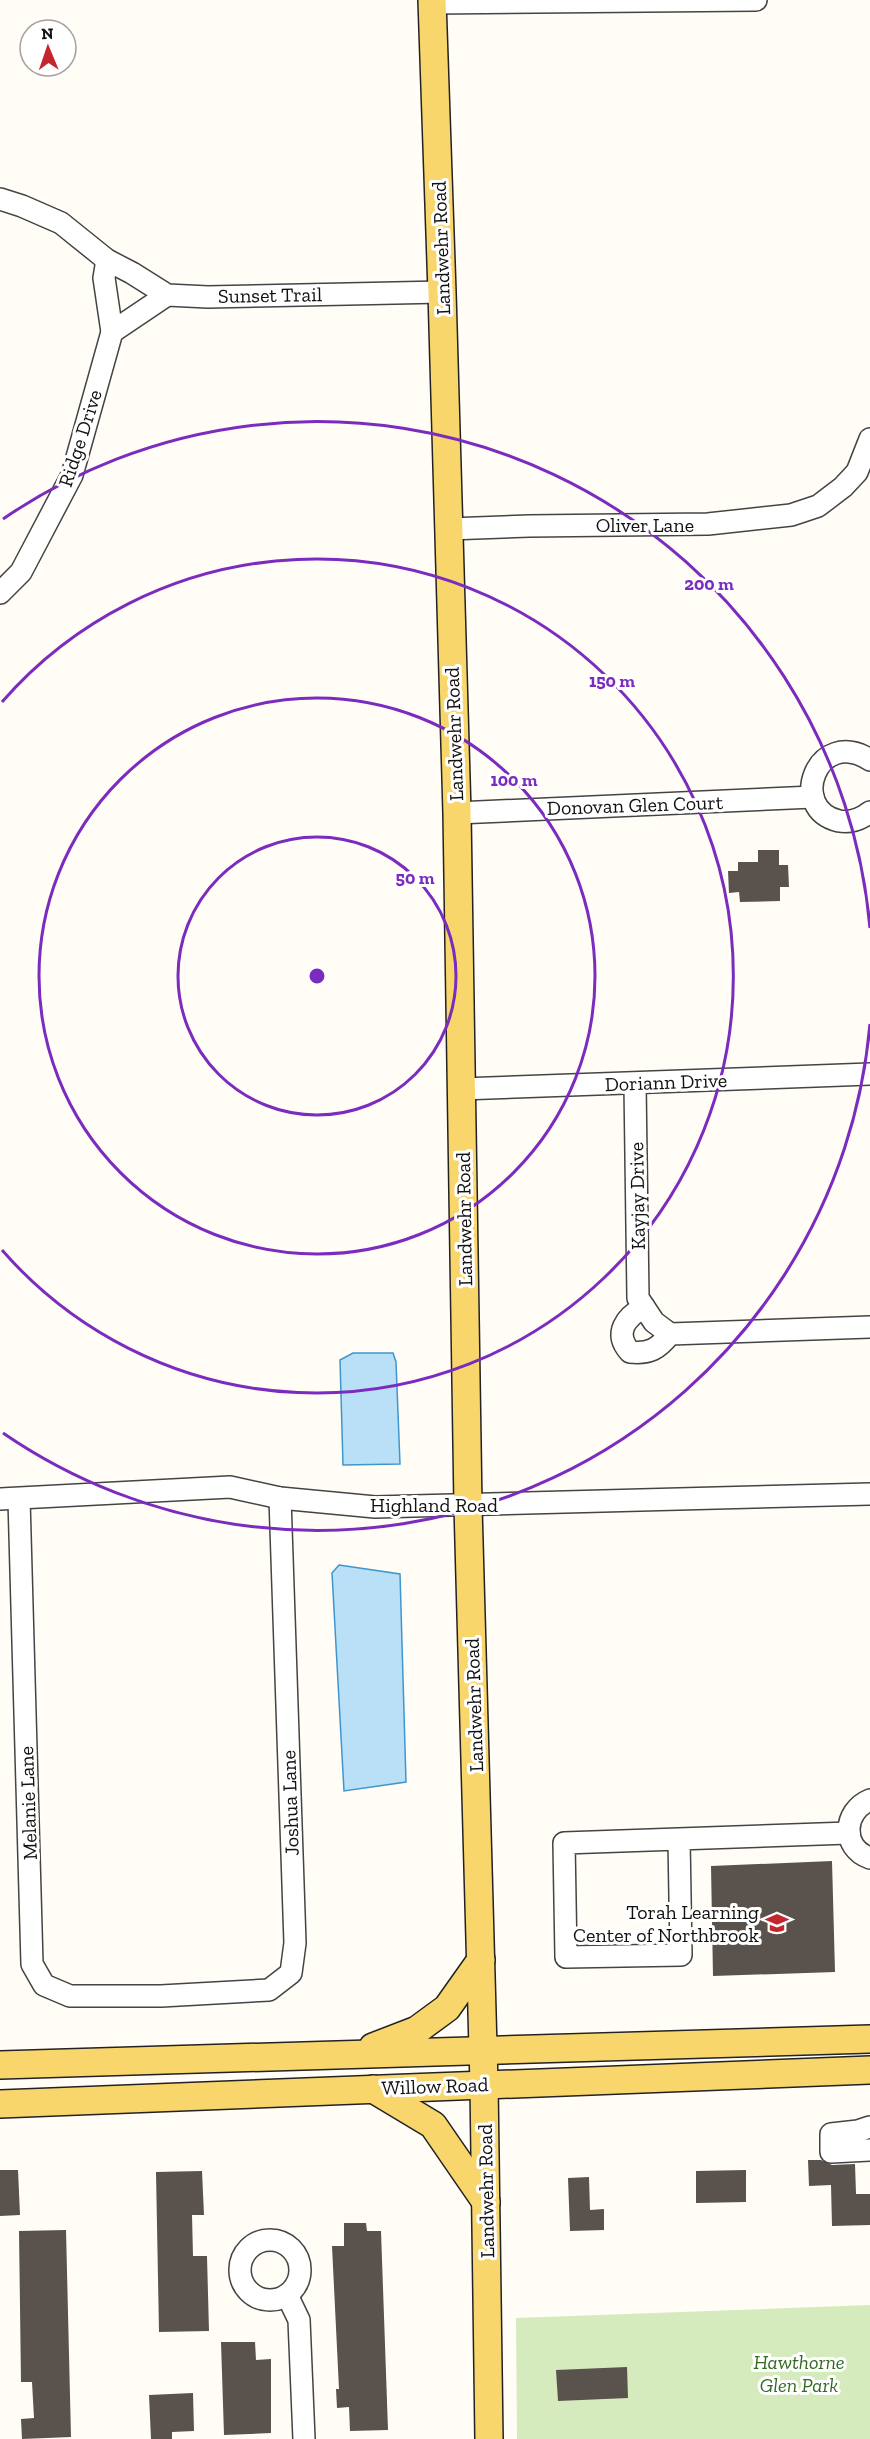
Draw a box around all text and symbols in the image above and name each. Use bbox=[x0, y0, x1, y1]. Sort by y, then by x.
north arrow bbox=[18, 18, 78, 78]
text: N bbox=[41, 24, 54, 43]
street label: Landwehr Road bbox=[427, 181, 455, 315]
street label: Sunset Trail bbox=[218, 282, 322, 308]
street label: Ridge Drive bbox=[53, 386, 107, 490]
street label: Oliver Lane bbox=[596, 513, 694, 537]
text: 200 m bbox=[684, 573, 734, 595]
street label: Landwehr Road bbox=[440, 667, 468, 801]
text: 150 m bbox=[589, 670, 635, 692]
text: 100 m bbox=[490, 769, 538, 791]
street label: Donovan Glen Court bbox=[546, 790, 724, 820]
text: 50 m bbox=[396, 867, 435, 889]
centre of rings bbox=[307, 966, 327, 986]
street label: Doriann Drive bbox=[604, 1068, 728, 1096]
street label: Kayjay Drive bbox=[624, 1142, 650, 1250]
street label: Landwehr Road bbox=[451, 1152, 477, 1286]
street label: Highland Road bbox=[370, 1493, 498, 1517]
street label: Landwehr Road bbox=[460, 1638, 488, 1772]
street label: Melanie Lane bbox=[14, 1746, 42, 1860]
street label: Joshua Lane bbox=[276, 1750, 304, 1856]
place label: Torah Learning Center of Northbrook bbox=[573, 1900, 760, 1947]
school or university icon: Torah Learning Center of Northbrook bbox=[764, 1910, 790, 1936]
street label: Willow Road bbox=[381, 2072, 489, 2100]
street label: Landwehr Road bbox=[473, 2124, 499, 2258]
park label: Hawthorne Glen Park bbox=[753, 2350, 845, 2397]

